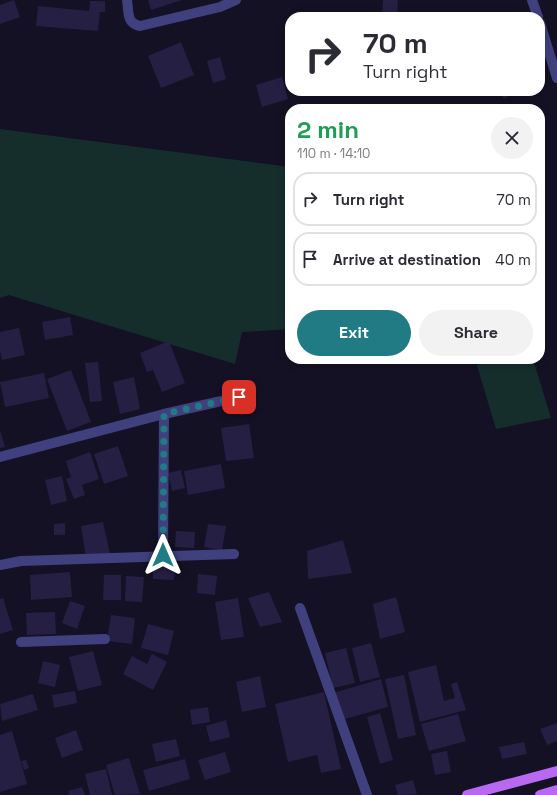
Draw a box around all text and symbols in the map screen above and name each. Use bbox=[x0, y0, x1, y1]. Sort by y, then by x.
text: 70 m bbox=[363, 25, 428, 61]
icon: right bbox=[297, 28, 349, 80]
text: Turn right bbox=[363, 60, 447, 83]
text: 2 min bbox=[297, 114, 359, 145]
button: close bbox=[491, 117, 533, 159]
text: 110 m · 14:10 bbox=[297, 145, 370, 162]
icon: right bbox=[299, 188, 321, 210]
text: Turn right bbox=[333, 190, 404, 209]
text: 70 m bbox=[496, 190, 531, 209]
icon: arrive bbox=[299, 248, 321, 270]
text: Arrive at destination bbox=[333, 250, 481, 269]
text: 40 m bbox=[495, 250, 531, 269]
button: Exit bbox=[297, 310, 411, 356]
button: Share bbox=[419, 310, 533, 356]
pin bbox=[222, 380, 256, 414]
icon: arrive bbox=[228, 386, 250, 408]
position arrow bbox=[142, 534, 184, 576]

